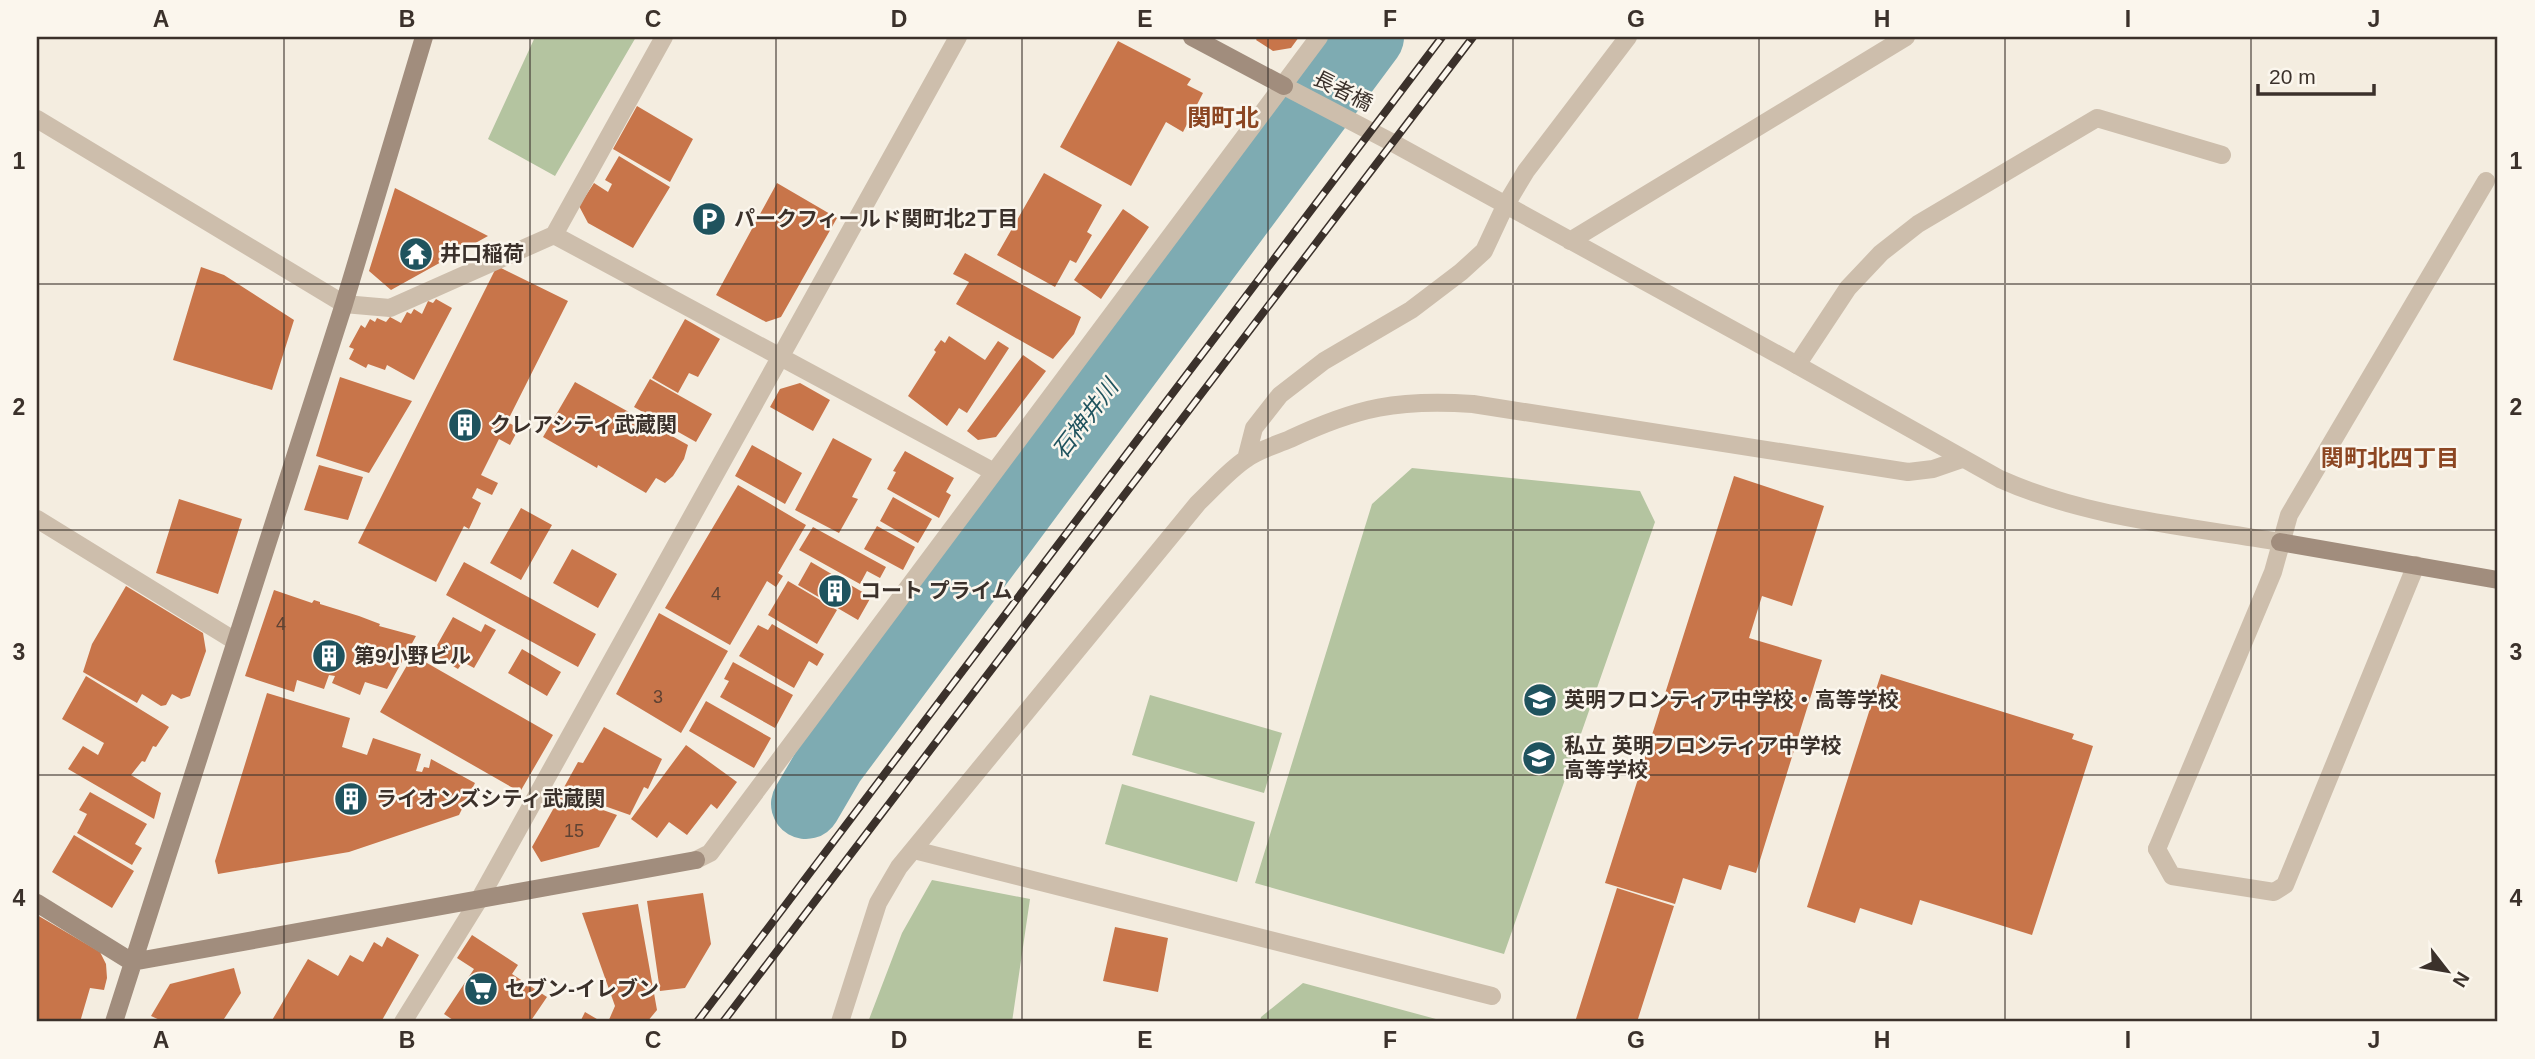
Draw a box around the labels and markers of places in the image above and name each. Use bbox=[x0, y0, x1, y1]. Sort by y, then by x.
parking icon: パークフィールド関町北2丁目 bbox=[690, 200, 728, 238]
place label: パークフィールド関町北2丁目 bbox=[734, 207, 1018, 230]
temple icon: 井口稲荷 bbox=[397, 235, 435, 273]
place label: 井口稲荷 bbox=[440, 242, 524, 265]
building icon: クレアシティ武蔵関 bbox=[446, 406, 484, 444]
place label: クレアシティ武蔵関 bbox=[490, 413, 677, 436]
building icon: コート プライム bbox=[816, 572, 854, 610]
place label: コート プライム bbox=[860, 579, 1012, 602]
building icon: 第9小野ビル bbox=[310, 637, 348, 675]
place label: 第9小野ビル bbox=[354, 644, 471, 667]
school or university icon: 英明フロンティア中学校・高等学校 bbox=[1521, 681, 1559, 719]
place label: 英明フロンティア中学校・高等学校 bbox=[1564, 688, 1899, 711]
place label: 私立 英明フロンティア中学校 高等学校 bbox=[1564, 734, 1842, 781]
school or university icon: 私立 英明フロンティア中学校 高等学校 bbox=[1520, 739, 1558, 777]
building icon: ライオンズシティ武蔵関 bbox=[332, 780, 370, 818]
place label: ライオンズシティ武蔵関 bbox=[376, 787, 605, 810]
supermarket icon: セブン-イレブン bbox=[462, 970, 500, 1008]
place label: セブン-イレブン bbox=[505, 977, 659, 1000]

